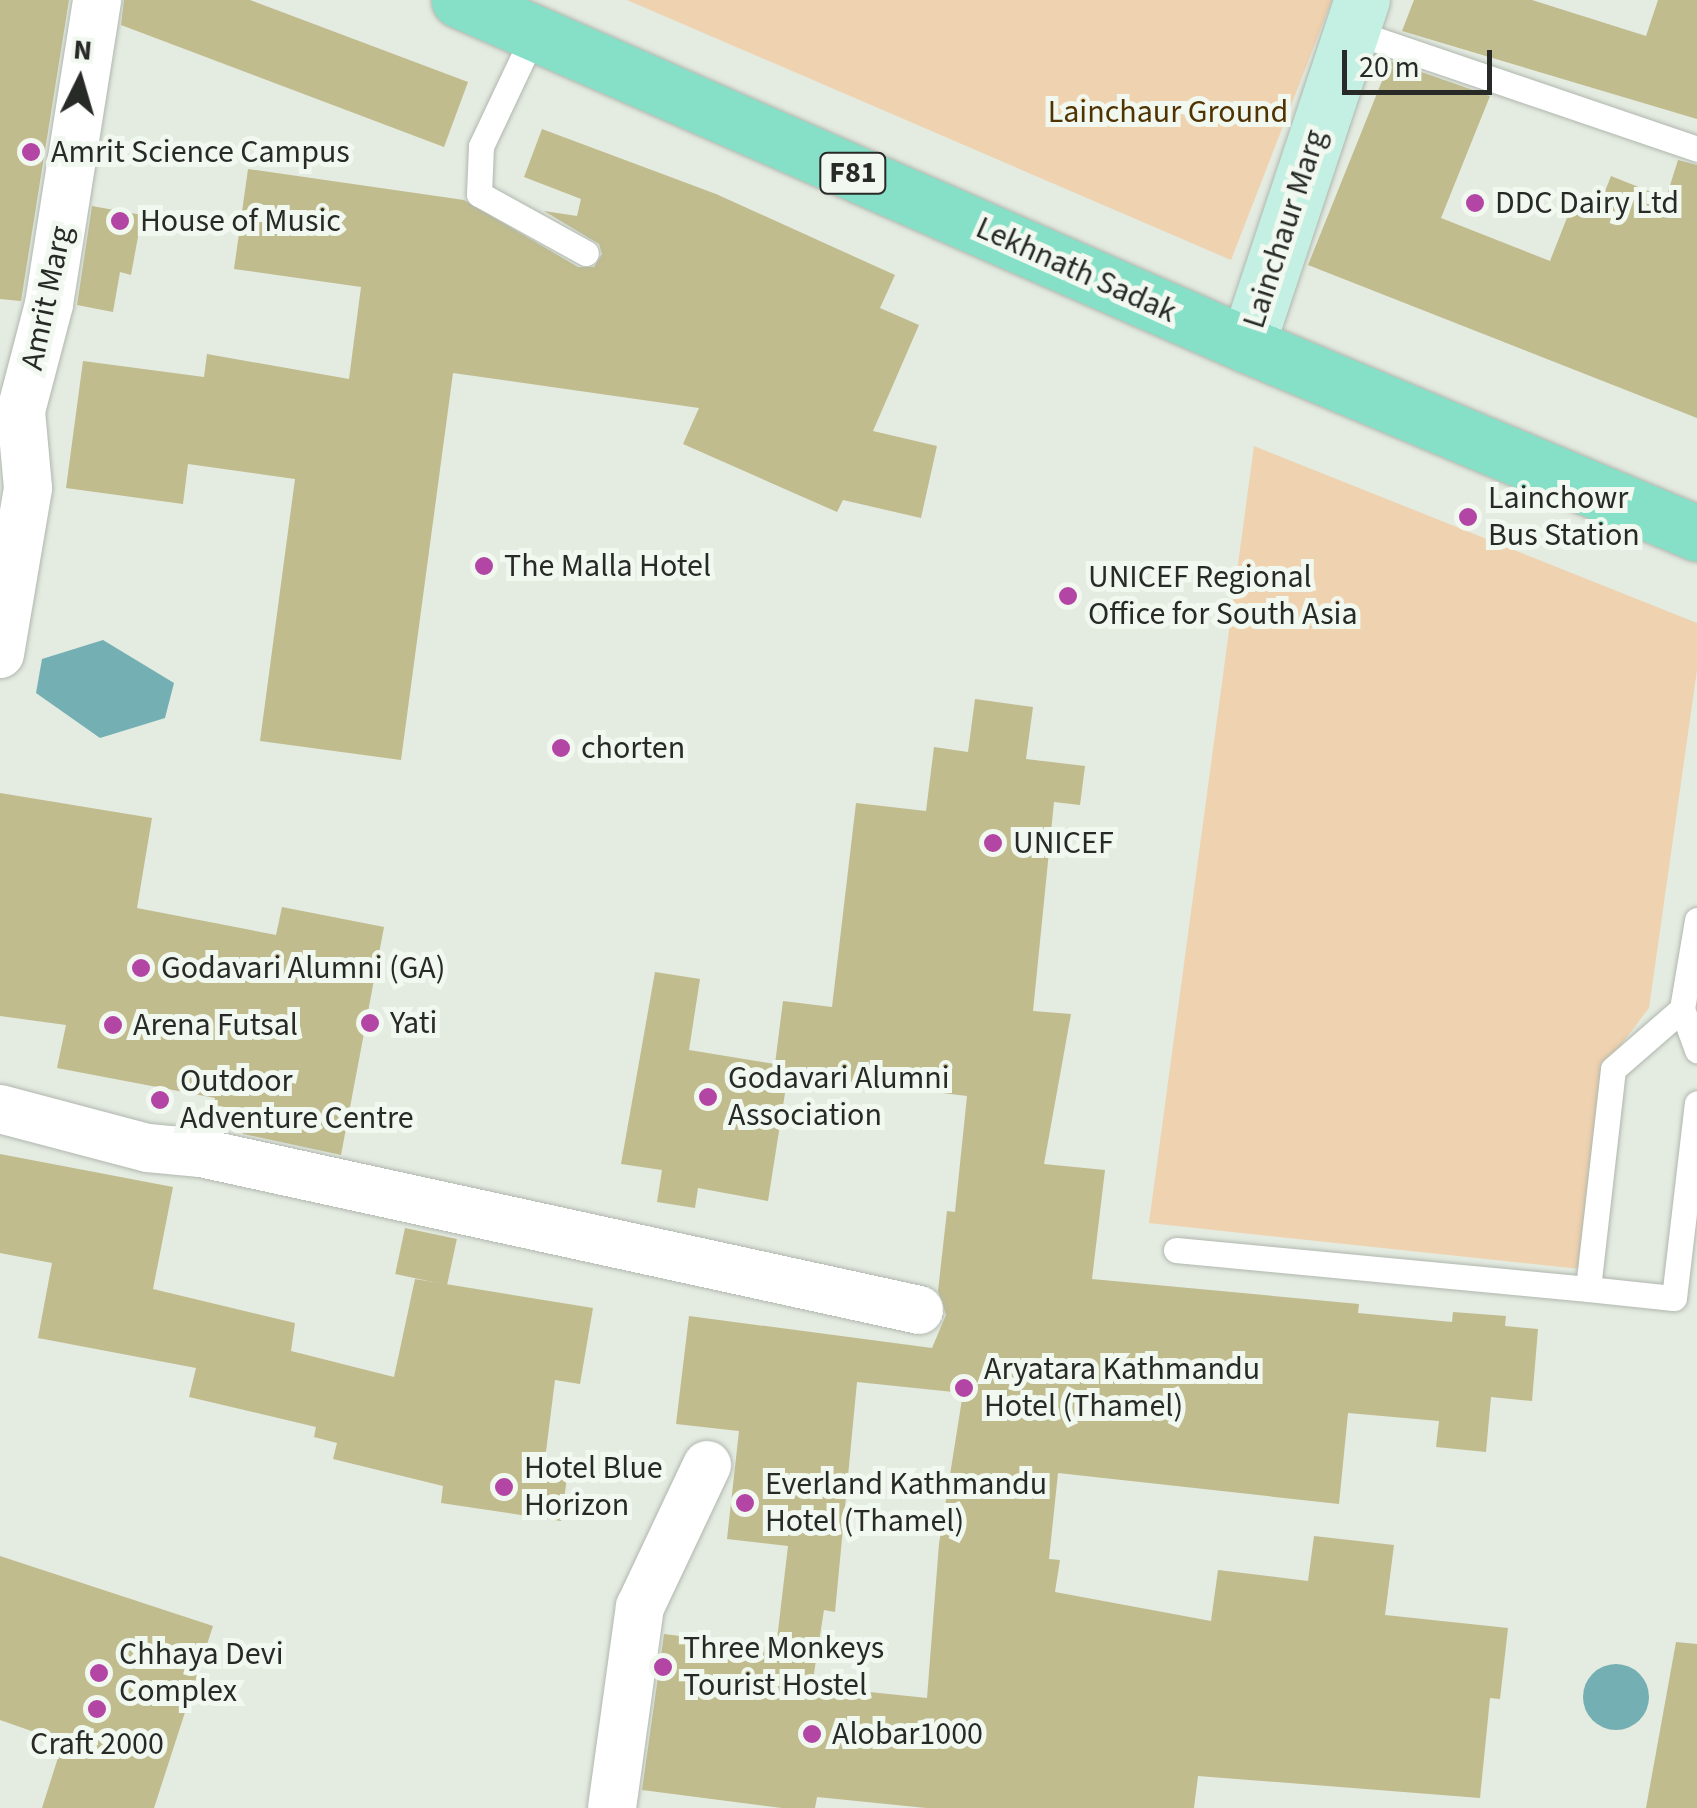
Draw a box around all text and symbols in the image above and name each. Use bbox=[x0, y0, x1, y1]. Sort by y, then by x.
text: N bbox=[72, 29, 94, 71]
north arrow bbox=[30, 30, 130, 130]
scale bar bbox=[1347, 30, 1497, 92]
text: 20 m bbox=[1359, 46, 1420, 89]
park label: Lainchaur Ground bbox=[1048, 93, 1288, 131]
street label: Lainchaur Marg bbox=[1235, 125, 1335, 333]
place label: Amrit Science Campus bbox=[51, 133, 350, 171]
marker: Amrit Science Campus bbox=[20, 141, 42, 163]
road number: F81 bbox=[818, 148, 888, 198]
place label: DDC Dairy Ltd bbox=[1495, 184, 1679, 222]
marker: DDC Dairy Ltd bbox=[1464, 192, 1486, 214]
place label: House of Music bbox=[140, 202, 341, 240]
street label: Lekhnath Sadak bbox=[970, 209, 1182, 331]
marker: House of Music bbox=[109, 210, 131, 232]
street label: Amrit Marg bbox=[13, 222, 81, 374]
place label: Lainchowr Bus Station bbox=[1488, 480, 1640, 555]
marker: Lainchowr Bus Station bbox=[1457, 506, 1479, 528]
place label: The Malla Hotel bbox=[504, 547, 711, 585]
marker: The Malla Hotel bbox=[473, 555, 495, 577]
place label: UNICEF Regional Office for South Asia bbox=[1088, 559, 1358, 634]
marker: UNICEF Regional Office for South Asia bbox=[1057, 585, 1079, 607]
place label: chorten bbox=[581, 729, 685, 767]
marker: chorten bbox=[550, 737, 572, 759]
place label: UNICEF bbox=[1013, 824, 1114, 862]
marker: UNICEF bbox=[982, 832, 1004, 854]
place label: Godavari Alumni (GA) bbox=[161, 949, 445, 987]
marker: Godavari Alumni (GA) bbox=[130, 957, 152, 979]
place label: Yati bbox=[390, 1004, 437, 1042]
place label: Arena Futsal bbox=[133, 1006, 298, 1044]
marker: Yati bbox=[359, 1012, 381, 1034]
marker: Arena Futsal bbox=[102, 1014, 124, 1036]
place label: Godavari Alumni Association bbox=[728, 1060, 950, 1135]
place label: Outdoor Adventure Centre bbox=[180, 1063, 414, 1138]
marker: Godavari Alumni Association bbox=[697, 1086, 719, 1108]
marker: Outdoor Adventure Centre bbox=[149, 1089, 171, 1111]
place label: Aryatara Kathmandu Hotel (Thamel) bbox=[984, 1351, 1260, 1426]
marker: Aryatara Kathmandu Hotel (Thamel) bbox=[953, 1377, 975, 1399]
place label: Hotel Blue Horizon bbox=[524, 1450, 663, 1525]
place label: Everland Kathmandu Hotel (Thamel) bbox=[765, 1466, 1047, 1541]
marker: Hotel Blue Horizon bbox=[493, 1476, 515, 1498]
marker: Everland Kathmandu Hotel (Thamel) bbox=[734, 1492, 756, 1514]
place label: Three Monkeys Tourist Hostel bbox=[683, 1630, 884, 1705]
place label: Chhaya Devi Complex bbox=[119, 1636, 284, 1711]
marker: Three Monkeys Tourist Hostel bbox=[652, 1656, 674, 1678]
marker: Chhaya Devi Complex bbox=[88, 1662, 110, 1684]
marker: Craft 2000 bbox=[86, 1698, 108, 1720]
place label: Alobar1000 bbox=[832, 1715, 983, 1753]
marker: Alobar1000 bbox=[801, 1723, 823, 1745]
place label: Craft 2000 bbox=[30, 1725, 164, 1763]

